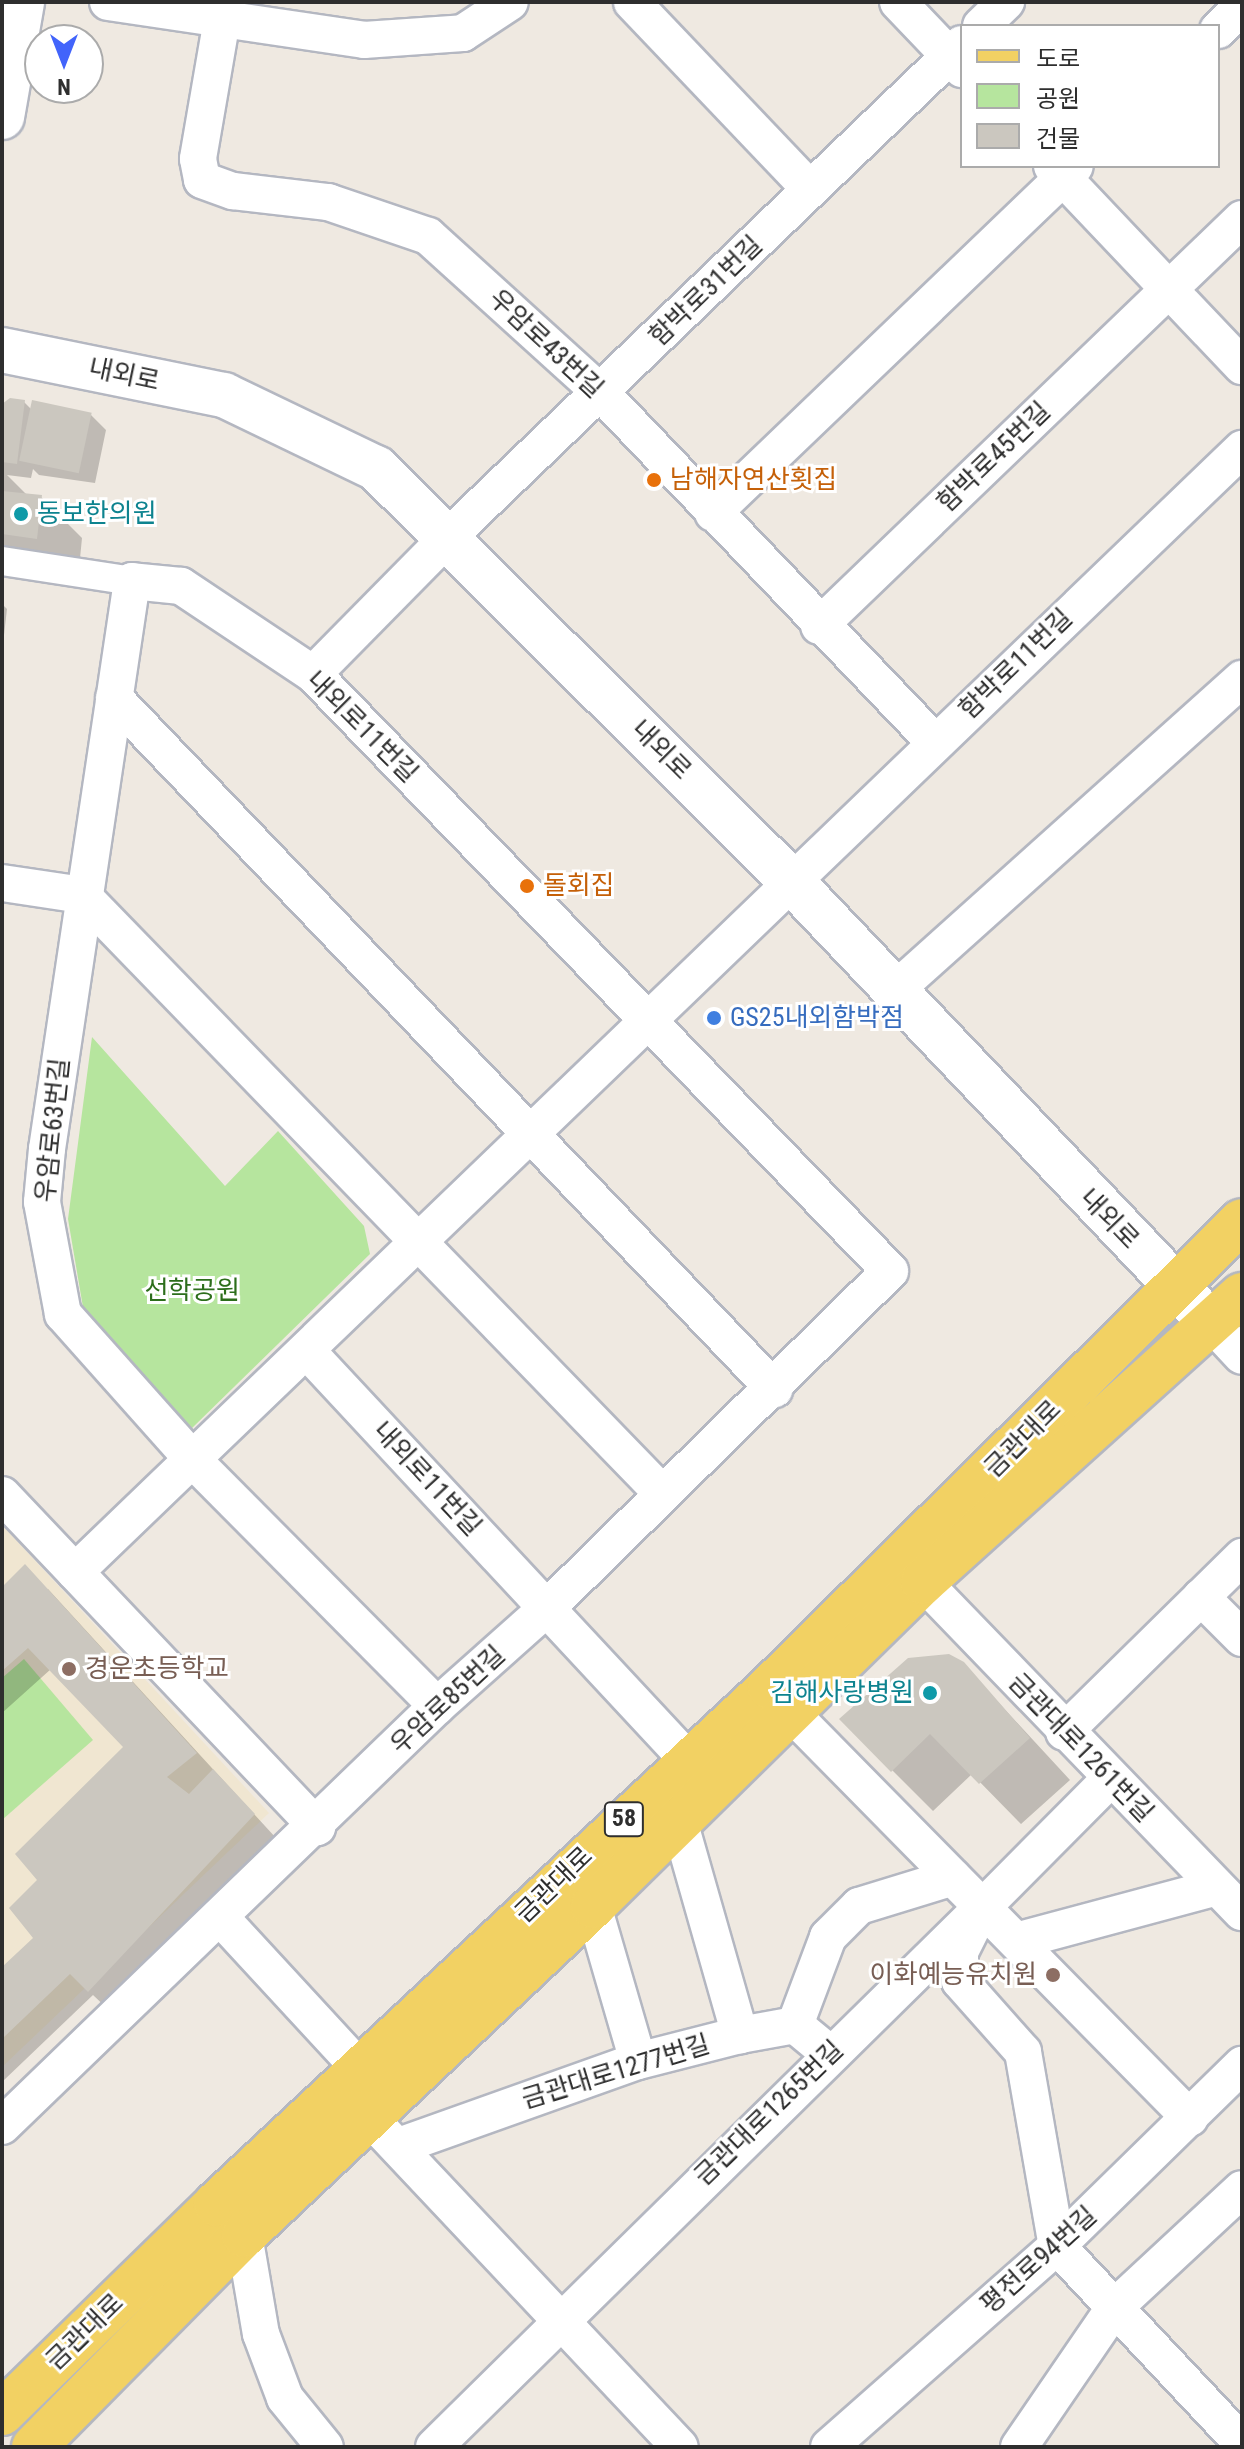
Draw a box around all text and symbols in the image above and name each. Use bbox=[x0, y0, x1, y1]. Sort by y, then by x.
north arrow bbox=[24, 24, 104, 104]
legend bbox=[960, 24, 1220, 168]
text: 도로 bbox=[1036, 45, 1080, 73]
text: N bbox=[57, 74, 71, 99]
text: 공원 bbox=[1036, 85, 1080, 113]
text: 건물 bbox=[1036, 125, 1080, 153]
street label: 함박로31번길 bbox=[643, 229, 769, 353]
street label: 우암로43번길 bbox=[482, 283, 610, 405]
street label: 내외로 bbox=[86, 352, 162, 398]
street label: 함박로45번길 bbox=[931, 395, 1057, 519]
place label: 남해자연산횟집 bbox=[670, 464, 837, 496]
marker: 남해자연산횟집 bbox=[645, 471, 663, 489]
place label: 동보한의원 bbox=[37, 498, 157, 530]
marker: 동보한의원 bbox=[12, 505, 30, 523]
street label: 함박로11번길 bbox=[953, 602, 1079, 726]
street label: 내외로11번길 bbox=[300, 665, 424, 789]
street label: 내외로 bbox=[625, 714, 697, 786]
place label: 돌회집 bbox=[543, 870, 615, 902]
marker: 돌회집 bbox=[518, 877, 536, 895]
place label: GS25내외함박점 bbox=[730, 1002, 904, 1034]
marker: GS25내외함박점 bbox=[705, 1009, 723, 1027]
street label: 우암로63번길 bbox=[30, 1056, 76, 1204]
street label: 내외로 bbox=[1073, 1182, 1145, 1256]
park label: 선학공원 bbox=[144, 1275, 240, 1307]
street label: 금관대로 bbox=[978, 1394, 1068, 1484]
street label: 내외로11번길 bbox=[366, 1415, 488, 1543]
street label: 우암로85번길 bbox=[384, 1639, 512, 1761]
place label: 경운초등학교 bbox=[85, 1653, 229, 1685]
marker: 경운초등학교 bbox=[60, 1660, 78, 1678]
street label: 금관대로1261번길 bbox=[1002, 1667, 1160, 1829]
place label: 김해사랑병원 bbox=[770, 1677, 914, 1709]
marker: 김해사랑병원 bbox=[921, 1684, 939, 1702]
road number: 58 bbox=[602, 1799, 646, 1839]
street label: 금관대로 bbox=[509, 1841, 599, 1929]
place label: 이화예능유치원 bbox=[870, 1959, 1037, 1991]
marker: 이화예능유치원 bbox=[1044, 1966, 1062, 1984]
street label: 금관대로1277번길 bbox=[518, 2029, 714, 2115]
street label: 금관대로1265번길 bbox=[688, 2034, 850, 2192]
street label: 평전로94번길 bbox=[975, 2200, 1103, 2320]
street label: 금관대로 bbox=[40, 2288, 130, 2376]

